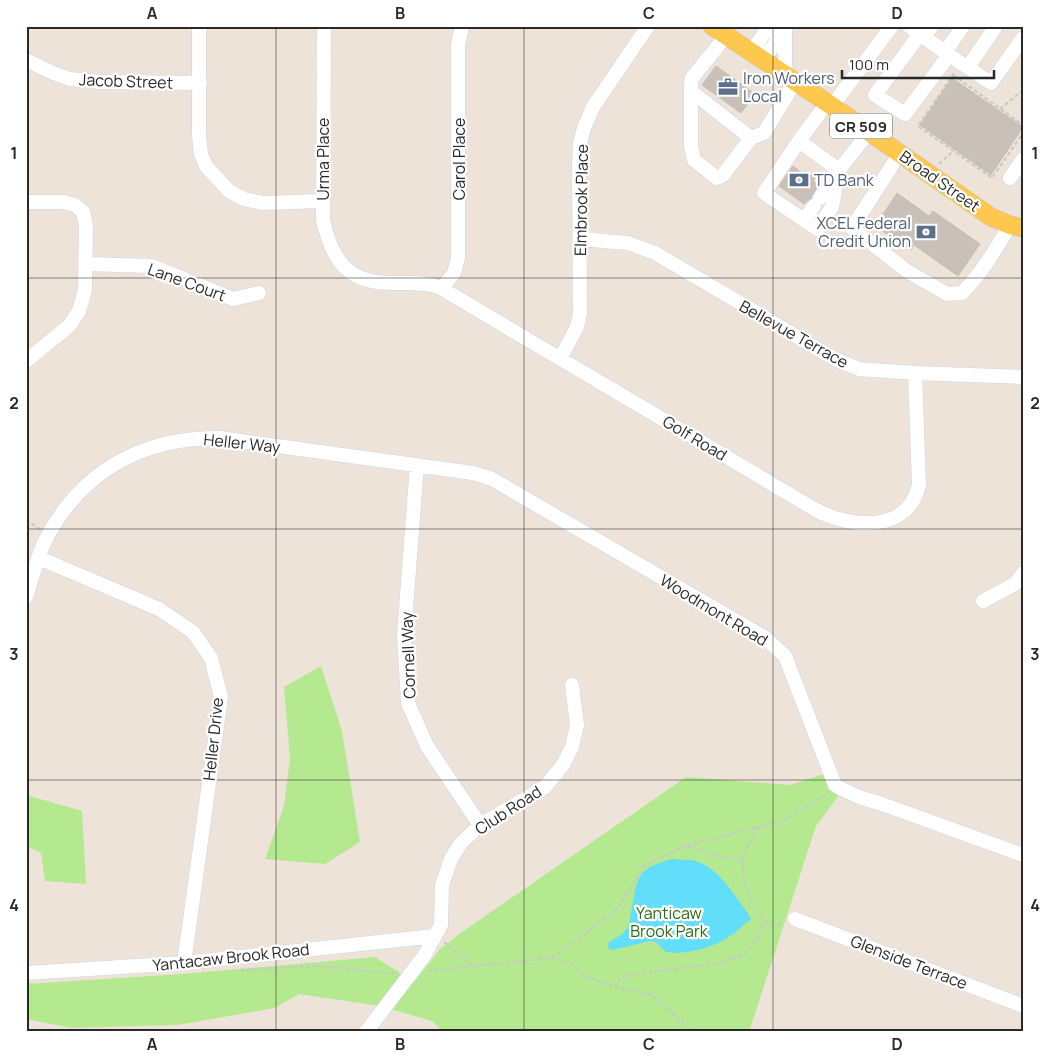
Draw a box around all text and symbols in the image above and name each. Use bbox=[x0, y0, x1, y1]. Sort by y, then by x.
text: A bbox=[147, 2, 158, 24]
text: B bbox=[395, 2, 405, 24]
text: C bbox=[643, 2, 655, 24]
text: D bbox=[891, 2, 903, 24]
scale bar bbox=[842, 48, 994, 80]
text: 100 m bbox=[849, 54, 889, 75]
place label: Iron Workers Local bbox=[743, 67, 835, 107]
street label: Jacob Street bbox=[79, 68, 173, 94]
office icon: Iron Workers Local bbox=[717, 76, 739, 98]
road number: CR 509 bbox=[830, 114, 892, 138]
street label: Urma Place bbox=[312, 118, 334, 200]
street label: Carol Place bbox=[448, 118, 470, 200]
text: 1 bbox=[10, 142, 18, 164]
text: 1 bbox=[1031, 142, 1039, 164]
street label: Elmbrook Place bbox=[569, 144, 593, 256]
street label: Broad Street bbox=[895, 145, 985, 217]
bank icon: TD Bank bbox=[788, 169, 810, 191]
place label: TD Bank bbox=[814, 169, 875, 191]
place label: XCEL Federal Credit Union bbox=[817, 212, 911, 252]
bank icon: XCEL Federal Credit Union bbox=[915, 221, 937, 243]
street label: Lane Court bbox=[145, 258, 229, 306]
street label: Bellevue Terrace bbox=[736, 295, 852, 373]
text: 2 bbox=[9, 392, 19, 414]
text: 2 bbox=[1030, 392, 1040, 414]
street label: Golf Road bbox=[659, 410, 731, 466]
street label: Heller Way bbox=[202, 428, 282, 458]
street label: Woodmont Road bbox=[656, 569, 772, 651]
street label: Cornell Way bbox=[395, 610, 421, 699]
text: 3 bbox=[9, 643, 19, 665]
text: 3 bbox=[1030, 643, 1040, 665]
street label: Heller Drive bbox=[198, 696, 228, 782]
street label: Club Road bbox=[470, 780, 546, 840]
text: 4 bbox=[9, 894, 19, 916]
text: 4 bbox=[1030, 894, 1040, 916]
park label: Yanticaw Brook Park bbox=[630, 902, 709, 942]
street label: Glenside Terrace bbox=[847, 930, 971, 994]
street label: Yantacaw Brook Road bbox=[152, 938, 310, 976]
text: A bbox=[147, 1033, 158, 1055]
text: B bbox=[395, 1033, 405, 1055]
text: C bbox=[643, 1033, 655, 1055]
text: D bbox=[891, 1033, 903, 1055]

